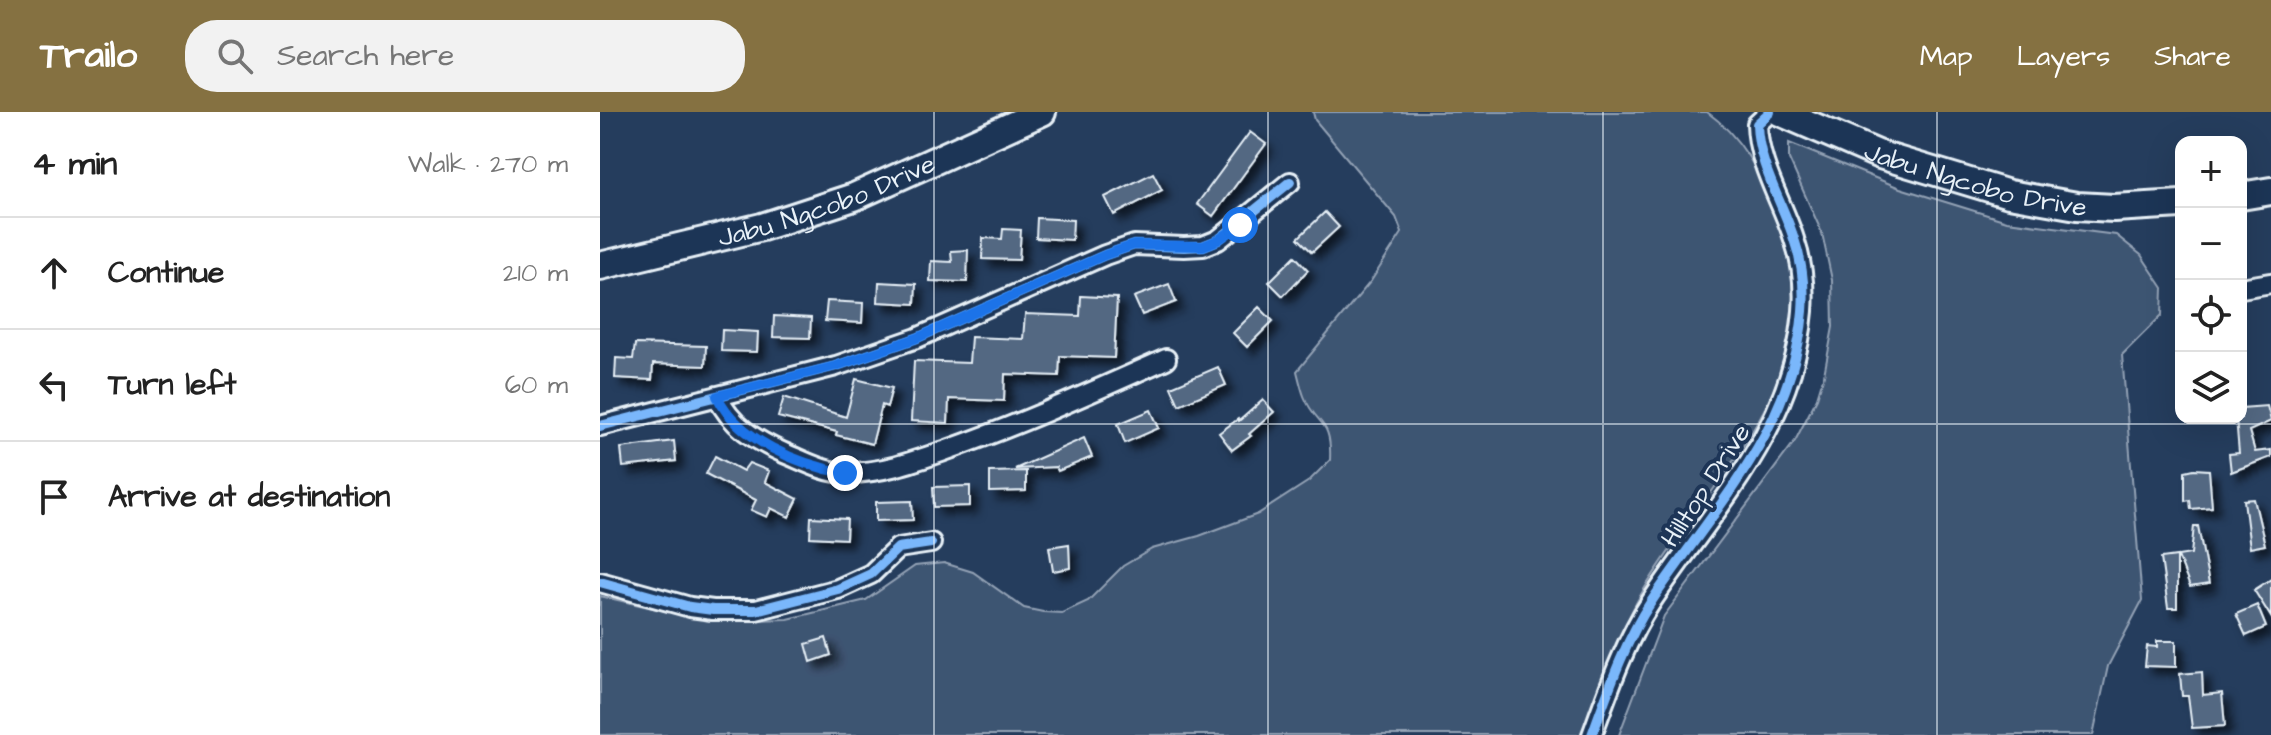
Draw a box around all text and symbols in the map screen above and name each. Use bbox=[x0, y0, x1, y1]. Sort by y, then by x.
search box bbox=[185, 20, 745, 92]
text: Trailo bbox=[40, 30, 137, 82]
icon: search bbox=[213, 34, 257, 78]
text: Search here bbox=[277, 35, 454, 77]
text: Map bbox=[1920, 37, 1973, 76]
text: Layers bbox=[2017, 37, 2110, 76]
text: Share bbox=[2154, 37, 2231, 76]
street label: Jabu Ngcobo Drive bbox=[1859, 133, 2087, 225]
map controls bbox=[2175, 136, 2247, 424]
button: + bbox=[2175, 136, 2247, 208]
text: 4 min bbox=[32, 140, 117, 188]
text: Walk · 270 m bbox=[408, 146, 568, 182]
street label: Jabu Ngcobo Drive bbox=[714, 146, 941, 256]
route start bbox=[1222, 207, 1258, 243]
button: − bbox=[2175, 208, 2247, 280]
icon: ahead bbox=[32, 251, 76, 295]
text: Continue bbox=[108, 252, 224, 294]
text: 210 m bbox=[503, 255, 568, 291]
button: locate bbox=[2175, 280, 2247, 352]
button: layers bbox=[2175, 352, 2247, 424]
icon: left bbox=[32, 363, 76, 407]
text: Turn left bbox=[108, 364, 236, 406]
text: 60 m bbox=[505, 367, 568, 403]
street label: Hilltop Drive bbox=[1652, 417, 1759, 554]
route end bbox=[827, 455, 863, 491]
icon: arrive bbox=[32, 475, 76, 519]
text: Arrive at destination bbox=[108, 476, 390, 518]

